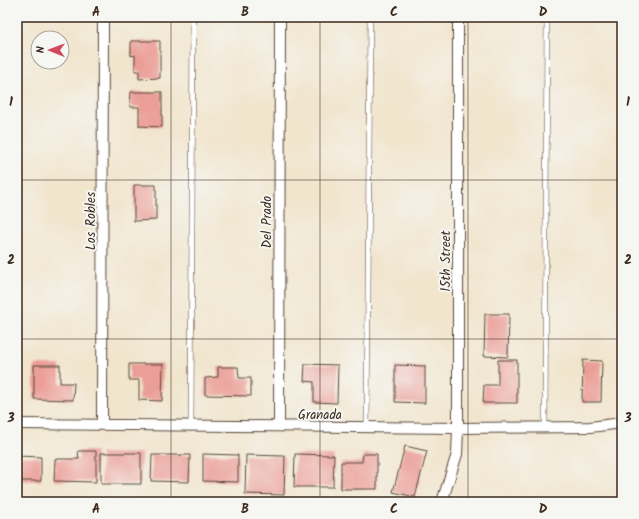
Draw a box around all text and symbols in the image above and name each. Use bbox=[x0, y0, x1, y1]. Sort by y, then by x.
text: A bbox=[92, 2, 100, 23]
text: B bbox=[241, 2, 249, 23]
text: C bbox=[390, 2, 398, 23]
text: D bbox=[539, 2, 548, 23]
north arrow bbox=[30, 30, 70, 70]
text: N bbox=[32, 46, 50, 53]
text: 1 bbox=[9, 92, 13, 113]
text: 1 bbox=[626, 92, 630, 113]
street label: Los Robles bbox=[81, 191, 102, 250]
street label: Del Prado bbox=[257, 196, 278, 248]
street label: 15th Street bbox=[436, 229, 457, 292]
text: 2 bbox=[7, 250, 15, 271]
text: 2 bbox=[624, 250, 632, 271]
street label: Granada bbox=[298, 405, 342, 426]
text: 3 bbox=[6, 408, 15, 429]
text: 3 bbox=[623, 408, 632, 429]
text: A bbox=[92, 499, 100, 519]
text: B bbox=[241, 499, 249, 519]
text: C bbox=[390, 499, 398, 519]
text: D bbox=[539, 499, 548, 519]

